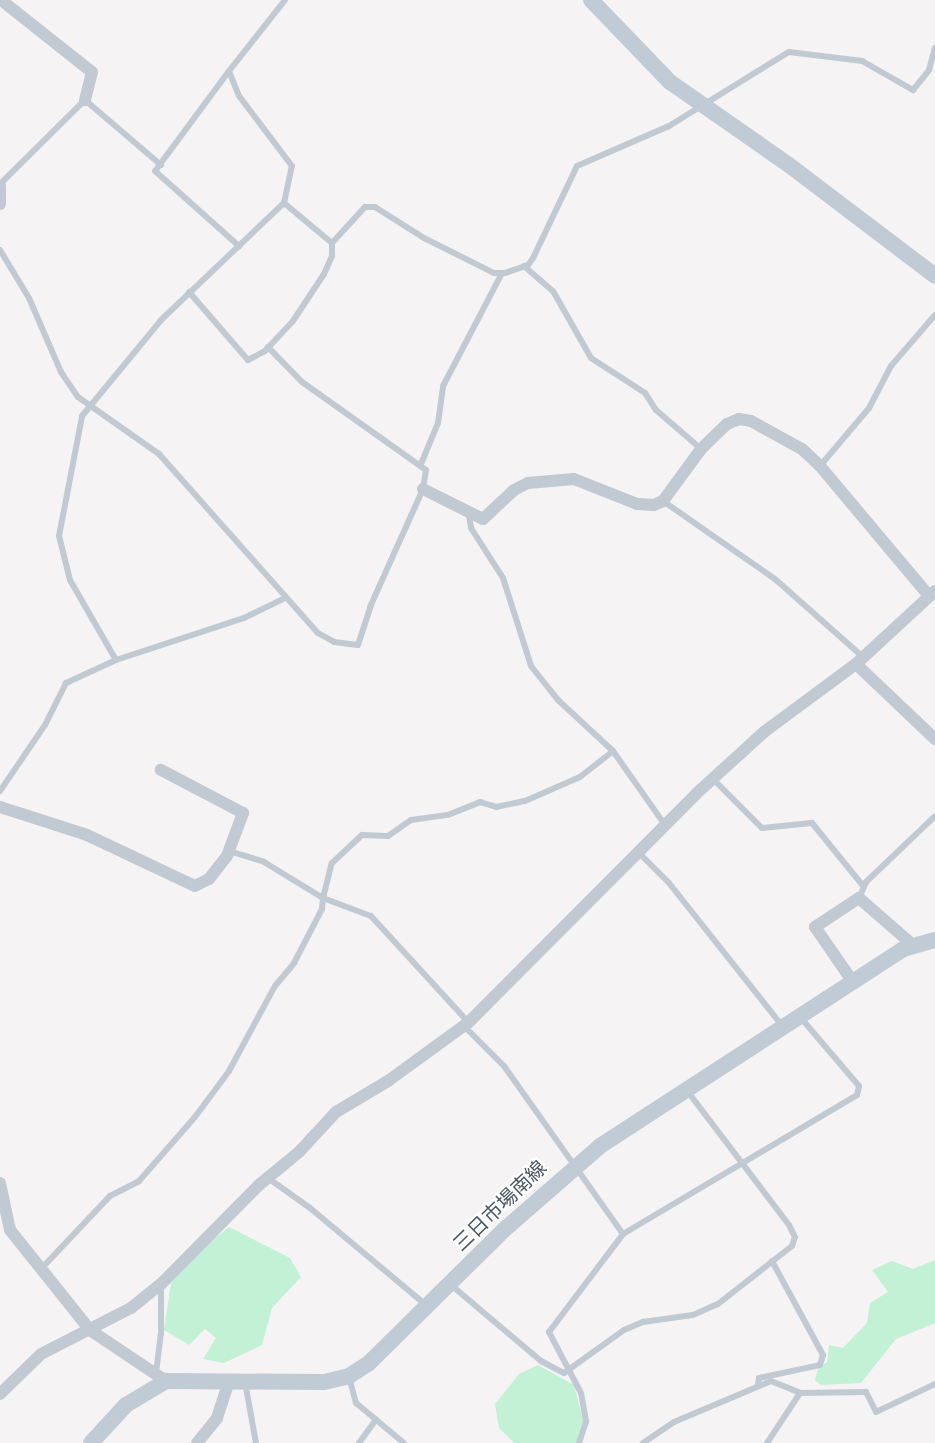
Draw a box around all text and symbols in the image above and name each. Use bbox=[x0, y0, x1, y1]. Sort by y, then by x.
street label: 三日市場南線 bbox=[449, 1156, 551, 1256]

